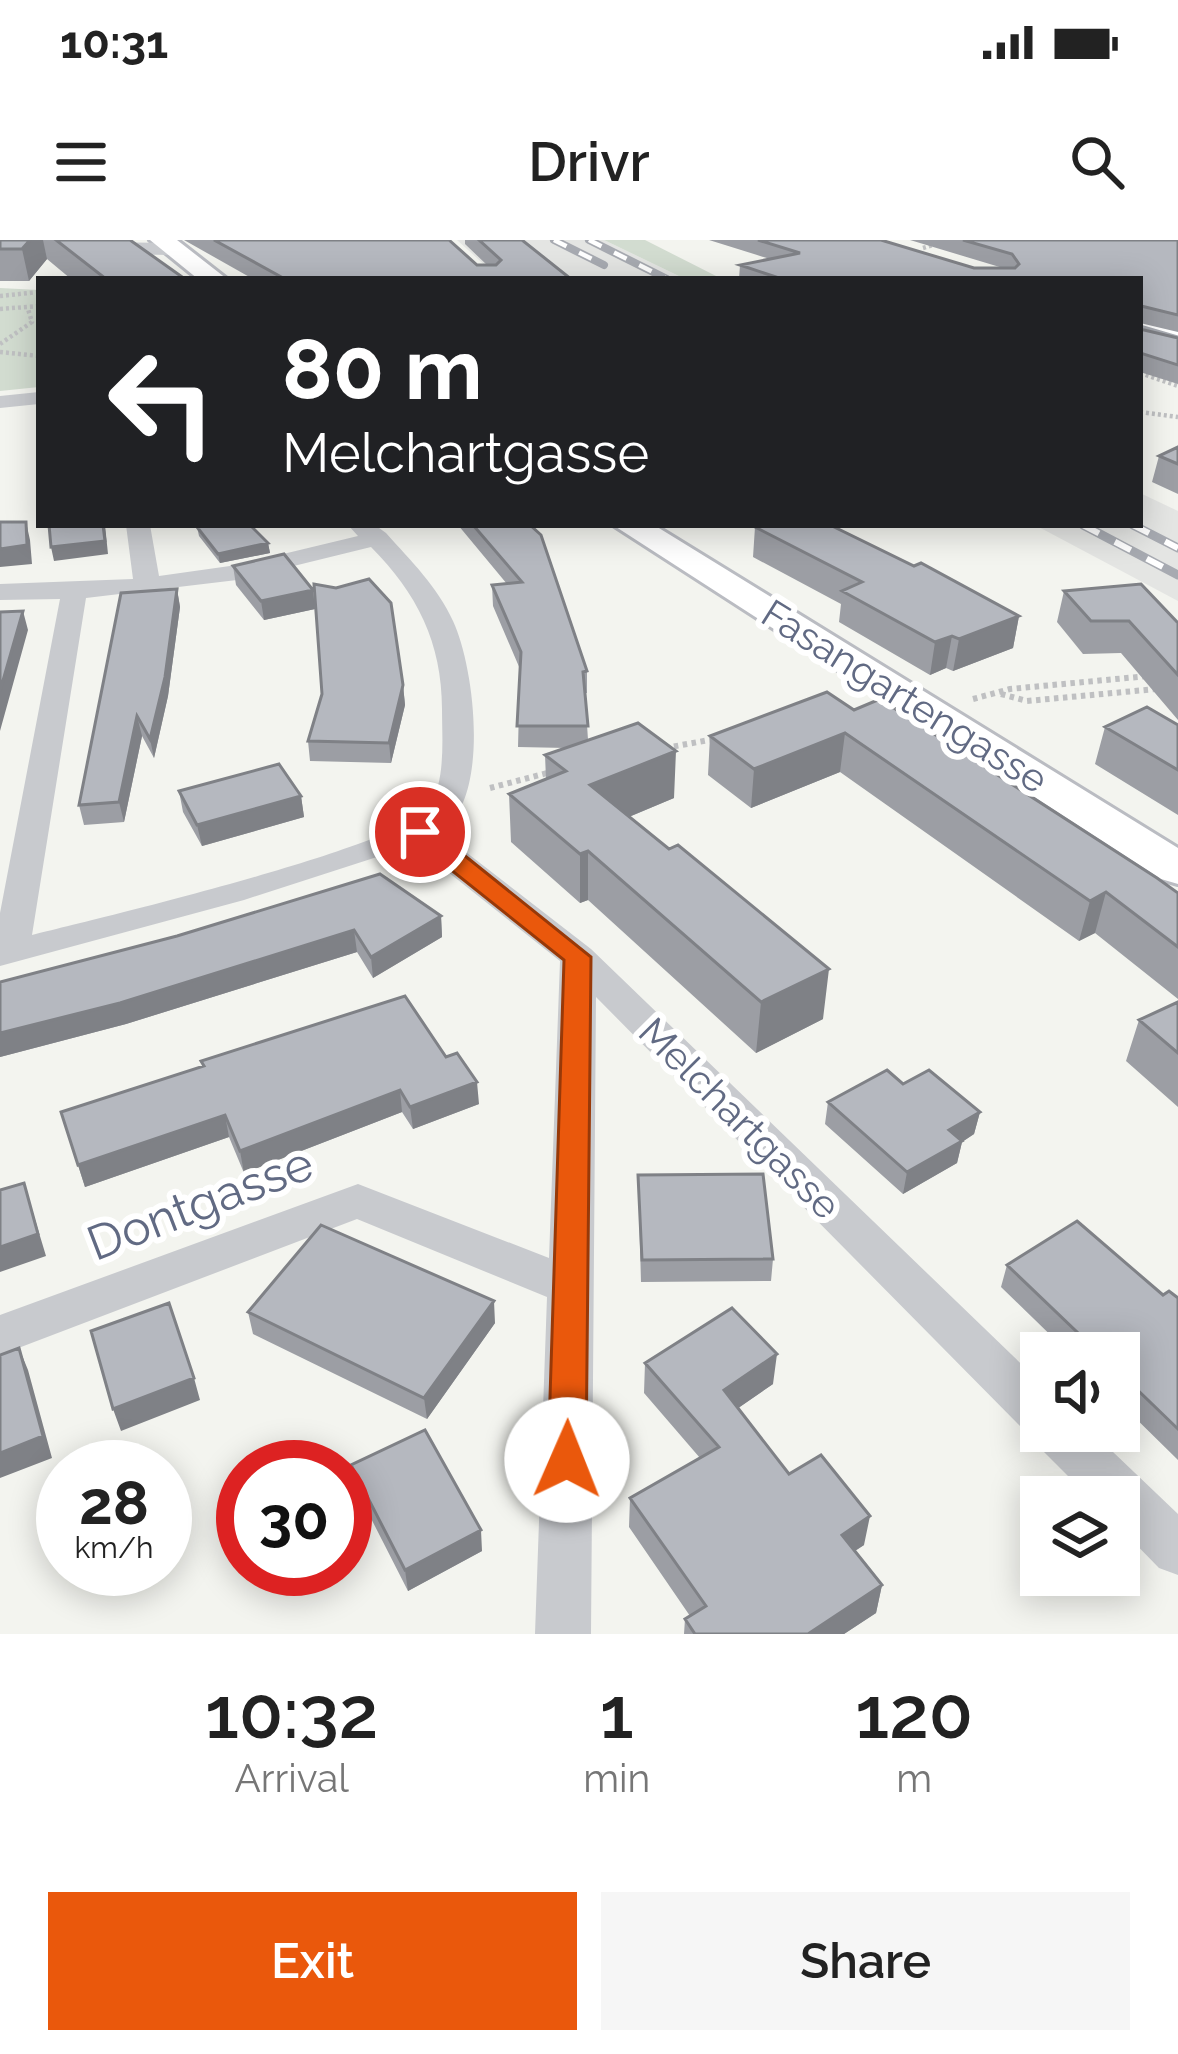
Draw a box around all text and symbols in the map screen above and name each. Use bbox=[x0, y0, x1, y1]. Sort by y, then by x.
text: 10:31 bbox=[60, 16, 168, 69]
icon: menu bbox=[48, 129, 114, 195]
icon: search bbox=[1064, 129, 1130, 195]
text: Drivr bbox=[528, 130, 650, 194]
text: 80 m bbox=[282, 320, 483, 419]
icon: left bbox=[84, 324, 240, 480]
text: Melchartgasse bbox=[282, 421, 649, 485]
street label: Fasangartengasse bbox=[754, 590, 1056, 802]
pin bbox=[369, 781, 471, 883]
icon: arrive bbox=[387, 799, 453, 865]
street label: Melchartgasse bbox=[630, 1008, 850, 1228]
street label: Dontgasse bbox=[79, 1134, 321, 1272]
map controls bbox=[1020, 1332, 1140, 1596]
button: sound bbox=[1020, 1332, 1140, 1452]
position arrow bbox=[504, 1397, 630, 1523]
speed limit sign: 30 bbox=[216, 1440, 372, 1596]
text: 28 bbox=[79, 1468, 149, 1538]
button: layers bbox=[1020, 1476, 1140, 1596]
text: km/h bbox=[74, 1530, 154, 1565]
text: 10:32 bbox=[205, 1670, 378, 1755]
text: 1 bbox=[600, 1670, 634, 1755]
text: 120 bbox=[855, 1670, 973, 1755]
text: Arrival bbox=[234, 1755, 349, 1801]
text: min bbox=[583, 1755, 650, 1801]
text: m bbox=[896, 1755, 932, 1801]
button: Exit bbox=[48, 1892, 577, 2030]
button: Share bbox=[601, 1892, 1130, 2030]

